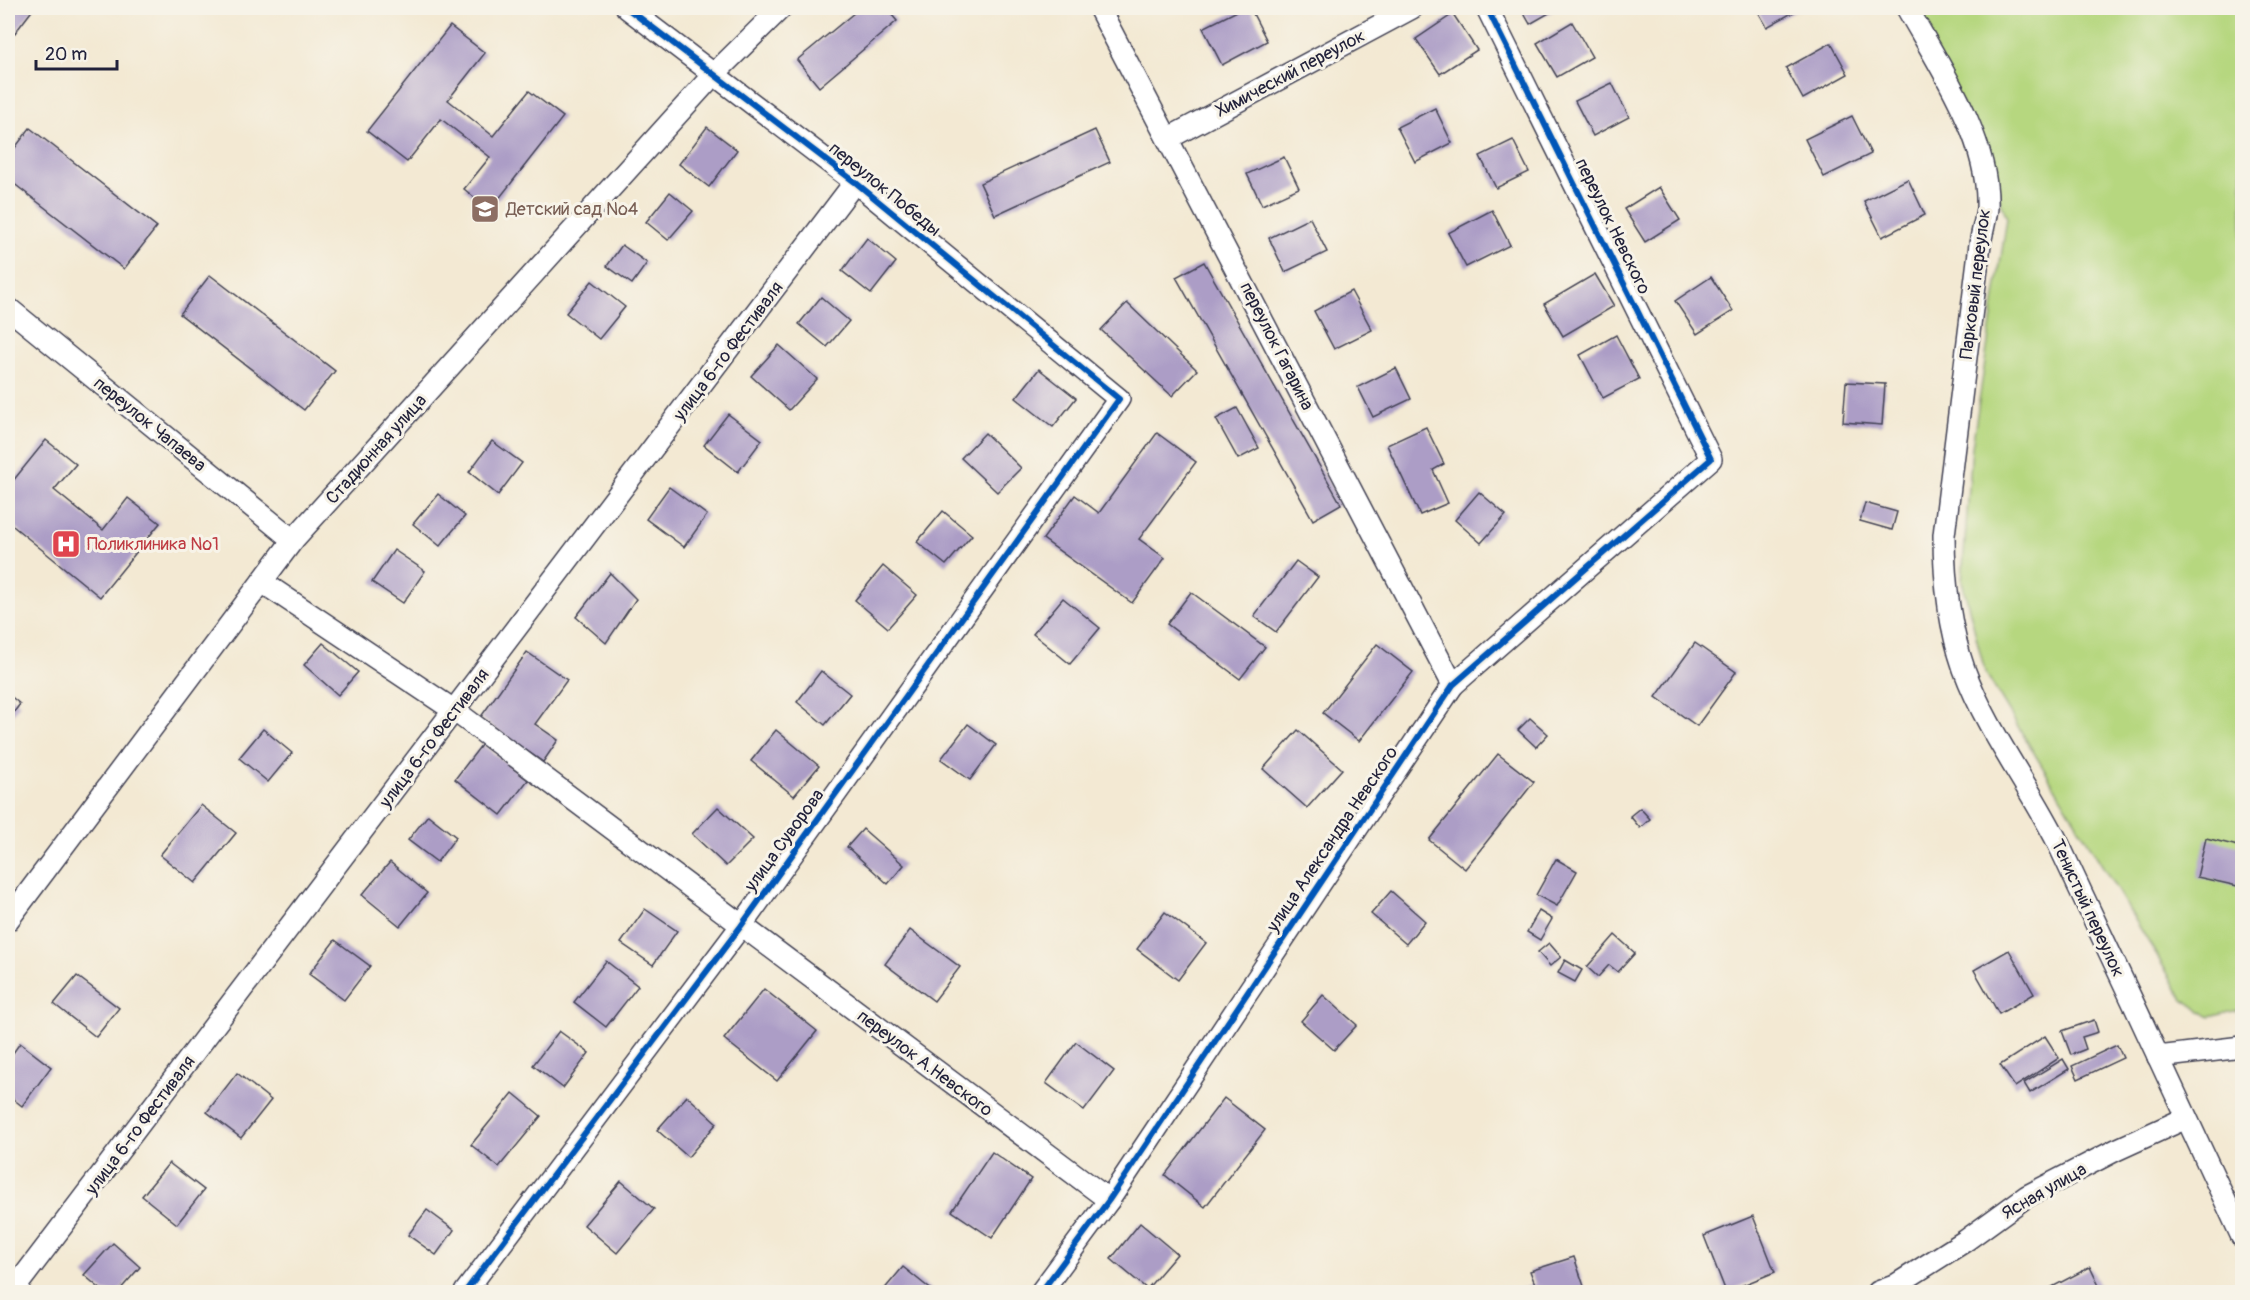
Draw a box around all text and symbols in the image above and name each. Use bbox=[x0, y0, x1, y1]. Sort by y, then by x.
street label: Химический переулок bbox=[1212, 24, 1369, 123]
scale bar bbox=[36, 33, 117, 71]
text: 20 m bbox=[45, 43, 87, 66]
street label: переулок Победы bbox=[824, 137, 945, 242]
street label: переулок Невского bbox=[1570, 154, 1656, 298]
school or university icon: Детский сад №4 bbox=[469, 193, 501, 225]
place label: Детский сад №4 bbox=[505, 198, 639, 221]
street label: Парковый переулок bbox=[1955, 208, 1996, 360]
street label: улица 6-го Фестиваля bbox=[668, 277, 788, 426]
street label: переулок Гагарина bbox=[1234, 278, 1319, 414]
street label: переулок Чапаева bbox=[89, 372, 211, 477]
street label: Стадионная улица bbox=[321, 389, 432, 509]
hospital icon: Поликлиника №1 bbox=[50, 528, 82, 560]
place label: Поликлиника №1 bbox=[87, 533, 219, 556]
street label: улица 6-го Фестиваля bbox=[374, 664, 494, 813]
street label: улица Александра Невского bbox=[1261, 742, 1403, 937]
street label: улица Суворова bbox=[739, 784, 829, 897]
street label: Тенистый переулок bbox=[2046, 836, 2130, 981]
street label: переулок А.Невского bbox=[852, 1005, 997, 1122]
street label: улица 6-го Фестиваля bbox=[80, 1051, 200, 1200]
street label: Ясная улица bbox=[1998, 1158, 2091, 1225]

